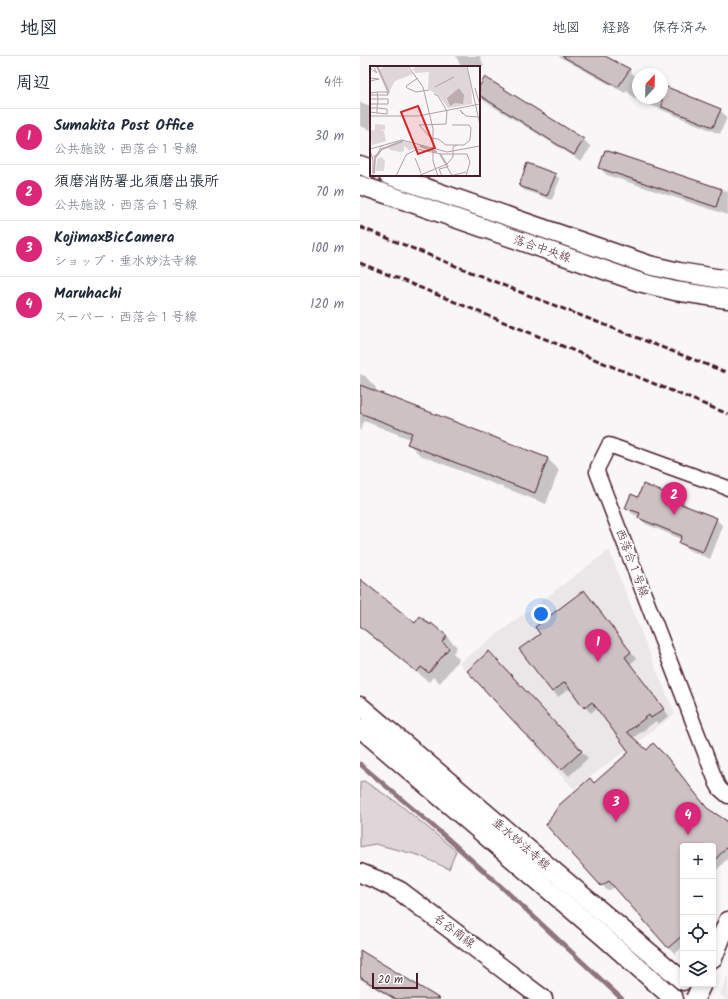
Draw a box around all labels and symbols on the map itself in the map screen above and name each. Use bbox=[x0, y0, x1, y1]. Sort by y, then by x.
inset map bbox=[370, 66, 480, 176]
north arrow bbox=[632, 68, 668, 104]
street label: 落合中央線 bbox=[511, 230, 573, 268]
pin: 2 bbox=[661, 482, 687, 515]
street label: 西落合１号線 bbox=[610, 526, 654, 600]
your location bbox=[531, 604, 551, 624]
pin: 1 bbox=[585, 629, 611, 662]
pin: 3 bbox=[603, 789, 629, 822]
pin: 4 bbox=[675, 802, 701, 835]
street label: 垂水妙法寺線 bbox=[488, 813, 554, 875]
street label: 名谷南線 bbox=[429, 909, 479, 953]
scale bar bbox=[372, 971, 418, 990]

